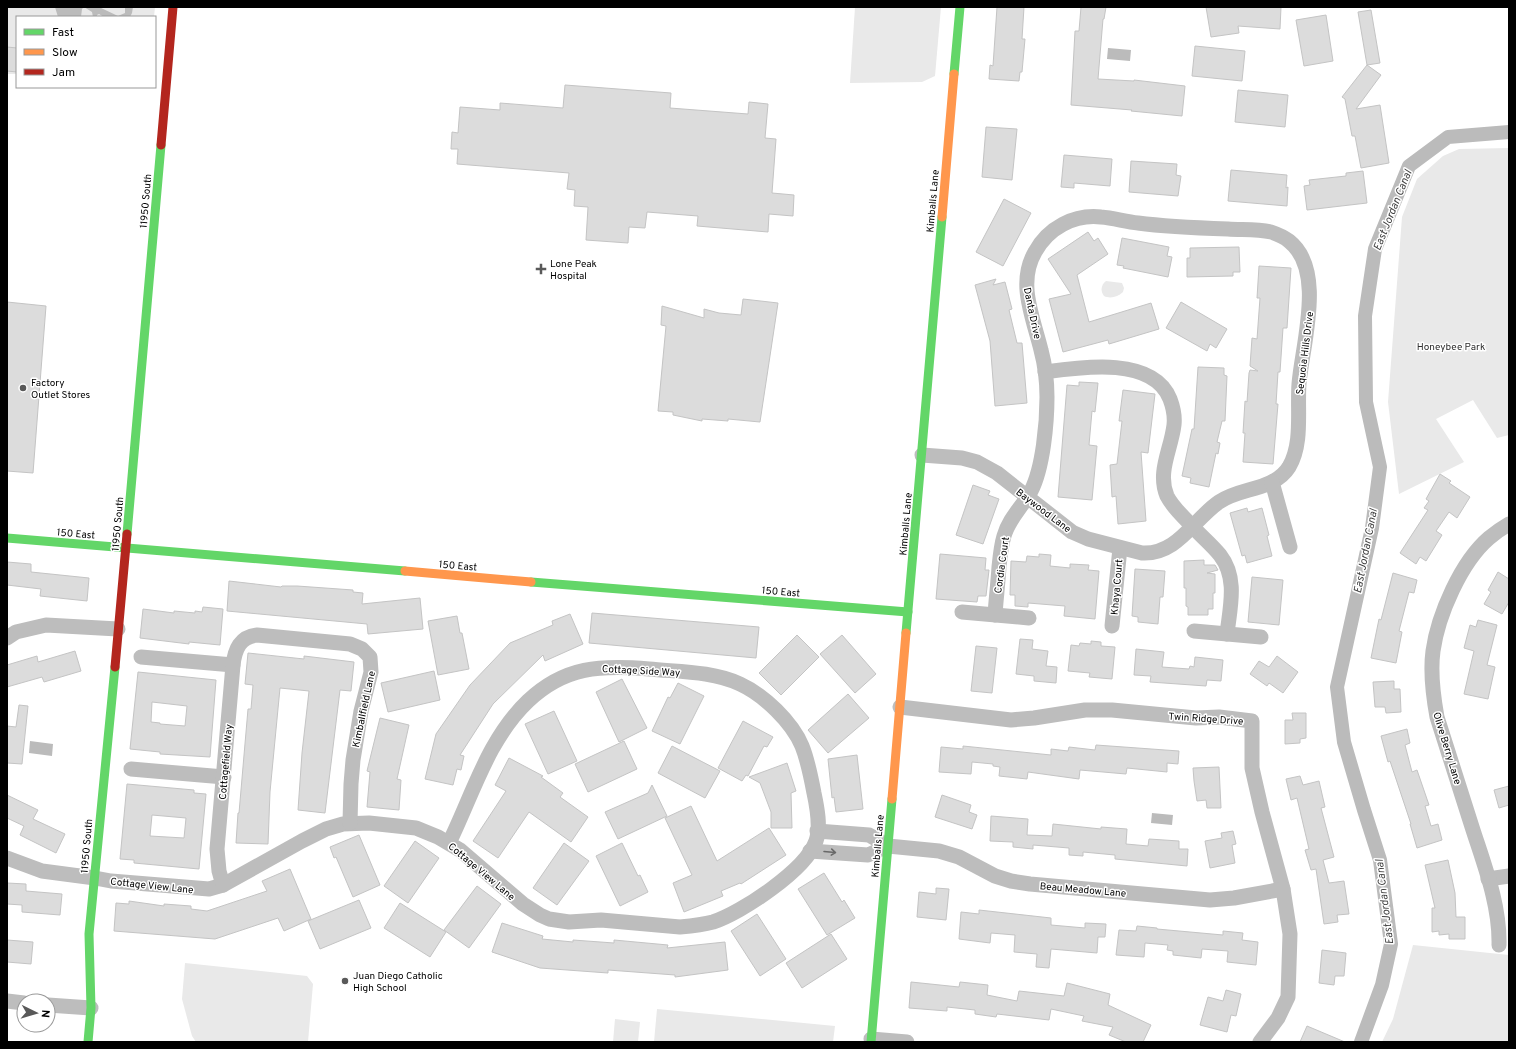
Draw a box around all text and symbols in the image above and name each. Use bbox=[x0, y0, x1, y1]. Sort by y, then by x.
legend bbox=[16, 16, 156, 88]
text: Fast bbox=[52, 25, 74, 41]
text: Slow bbox=[52, 45, 78, 61]
text: Jam bbox=[52, 65, 75, 81]
water label: East Jordan Canal bbox=[1370, 167, 1416, 253]
street label: Kimballs Lane bbox=[924, 169, 943, 233]
street label: 11950 South bbox=[138, 173, 155, 229]
place label: Lone Peak Hospital bbox=[550, 258, 597, 283]
marker: Lone Peak Hospital bbox=[535, 263, 547, 275]
street label: Danta Drive bbox=[1020, 286, 1043, 340]
street label: Sequoia Hills Drive bbox=[1294, 311, 1317, 396]
park label: Honeybee Park bbox=[1417, 341, 1485, 354]
place label: Factory Outlet Stores bbox=[31, 377, 91, 402]
marker: Factory Outlet Stores bbox=[18, 383, 28, 393]
street label: Baywood Lane bbox=[1013, 486, 1073, 536]
street label: Kimballs Lane bbox=[897, 492, 916, 556]
street label: 11950 South bbox=[110, 496, 127, 552]
water label: East Jordan Canal bbox=[1351, 507, 1381, 595]
street label: 150 East bbox=[56, 526, 96, 543]
street label: Cordia Court bbox=[992, 536, 1013, 594]
street label: 150 East bbox=[438, 558, 478, 575]
street label: Khaya Court bbox=[1109, 559, 1126, 616]
street label: 150 East bbox=[761, 584, 801, 601]
street label: Cottage Side Way bbox=[601, 663, 680, 680]
street label: Kimballfield Lane bbox=[350, 670, 379, 749]
street label: Twin Ridge Drive bbox=[1168, 710, 1244, 729]
street label: Olive Berry Lane bbox=[1429, 711, 1464, 786]
street label: Cottagefield Way bbox=[217, 724, 236, 800]
street label: Kimballs Lane bbox=[869, 814, 888, 878]
street label: 11950 South bbox=[79, 818, 96, 874]
street label: Cottage View Lane bbox=[445, 840, 517, 904]
one-way arrow bbox=[823, 849, 836, 856]
water label: East Jordan Canal bbox=[1373, 857, 1397, 945]
street label: Cottage View Lane bbox=[110, 876, 194, 897]
street label: Beau Meadow Lane bbox=[1039, 880, 1127, 901]
place label: Juan Diego Catholic High School bbox=[353, 970, 443, 995]
marker: Juan Diego Catholic High School bbox=[340, 976, 350, 986]
north arrow bbox=[16, 993, 56, 1033]
text: N bbox=[38, 1009, 52, 1018]

